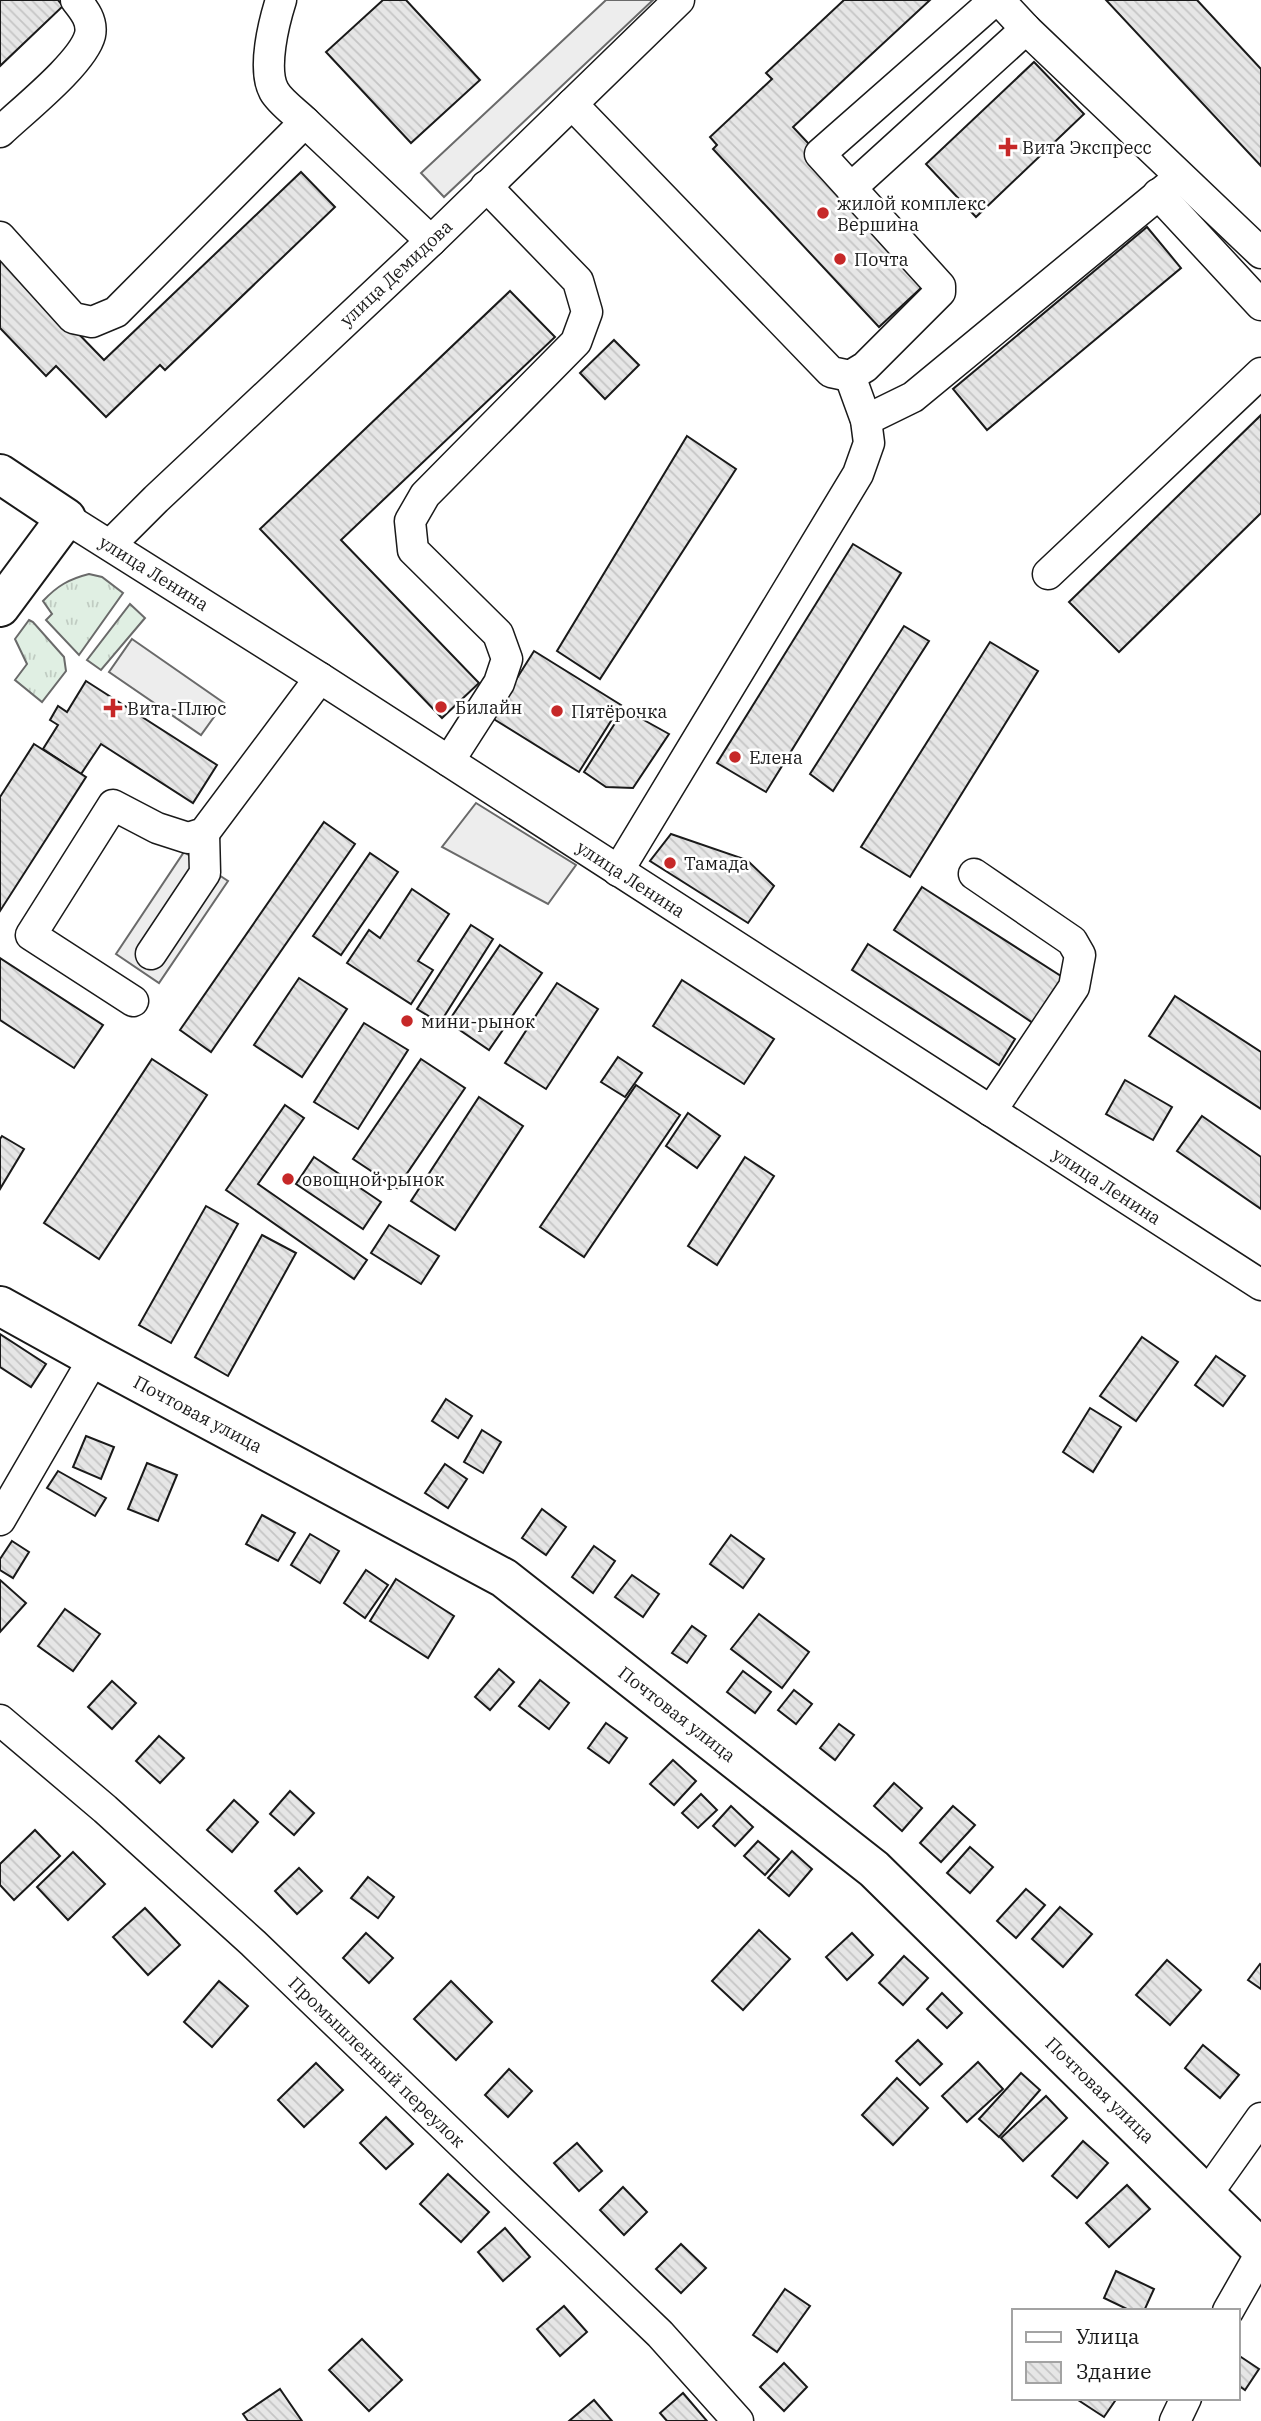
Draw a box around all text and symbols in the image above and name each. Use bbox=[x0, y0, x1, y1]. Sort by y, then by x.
place label: Вита Экспресс bbox=[1022, 136, 1152, 159]
marker: Вита Экспресс bbox=[1000, 139, 1016, 155]
place label: жилой комплекс Вершина bbox=[837, 192, 986, 236]
marker: жилой комплекс Вершина bbox=[815, 205, 831, 221]
street label: улица Демидова bbox=[335, 215, 457, 331]
place label: Почта bbox=[854, 248, 909, 271]
marker: Почта bbox=[832, 251, 848, 267]
street label: улица Ленина bbox=[95, 530, 213, 616]
place label: Билайн bbox=[455, 696, 523, 719]
place label: Вита-Плюс bbox=[127, 697, 227, 720]
marker: Билайн bbox=[433, 699, 449, 715]
marker: Вита-Плюс bbox=[105, 700, 121, 716]
place label: Пятёрочка bbox=[571, 700, 667, 723]
marker: Пятёрочка bbox=[549, 703, 565, 719]
place label: Елена bbox=[749, 746, 803, 769]
marker: Елена bbox=[727, 749, 743, 765]
street label: улица Ленина bbox=[572, 835, 690, 923]
place label: Тамада bbox=[684, 852, 749, 875]
marker: Тамада bbox=[662, 855, 678, 871]
place label: мини-рынок bbox=[421, 1010, 536, 1033]
marker: мини-рынок bbox=[399, 1013, 415, 1029]
street label: улица Ленина bbox=[1048, 1142, 1166, 1230]
place label: овощной рынок bbox=[302, 1168, 445, 1191]
marker: овощной рынок bbox=[280, 1171, 296, 1187]
street label: Почтовая улица bbox=[130, 1370, 267, 1458]
street label: Почтовая улица bbox=[614, 1661, 740, 1767]
street label: Промышленный переулок bbox=[284, 1972, 470, 2153]
street label: Почтовая улица bbox=[1041, 2032, 1159, 2148]
legend bbox=[1012, 2309, 1240, 2400]
text: Улица bbox=[1076, 2322, 1140, 2350]
text: Здание bbox=[1076, 2357, 1151, 2385]

